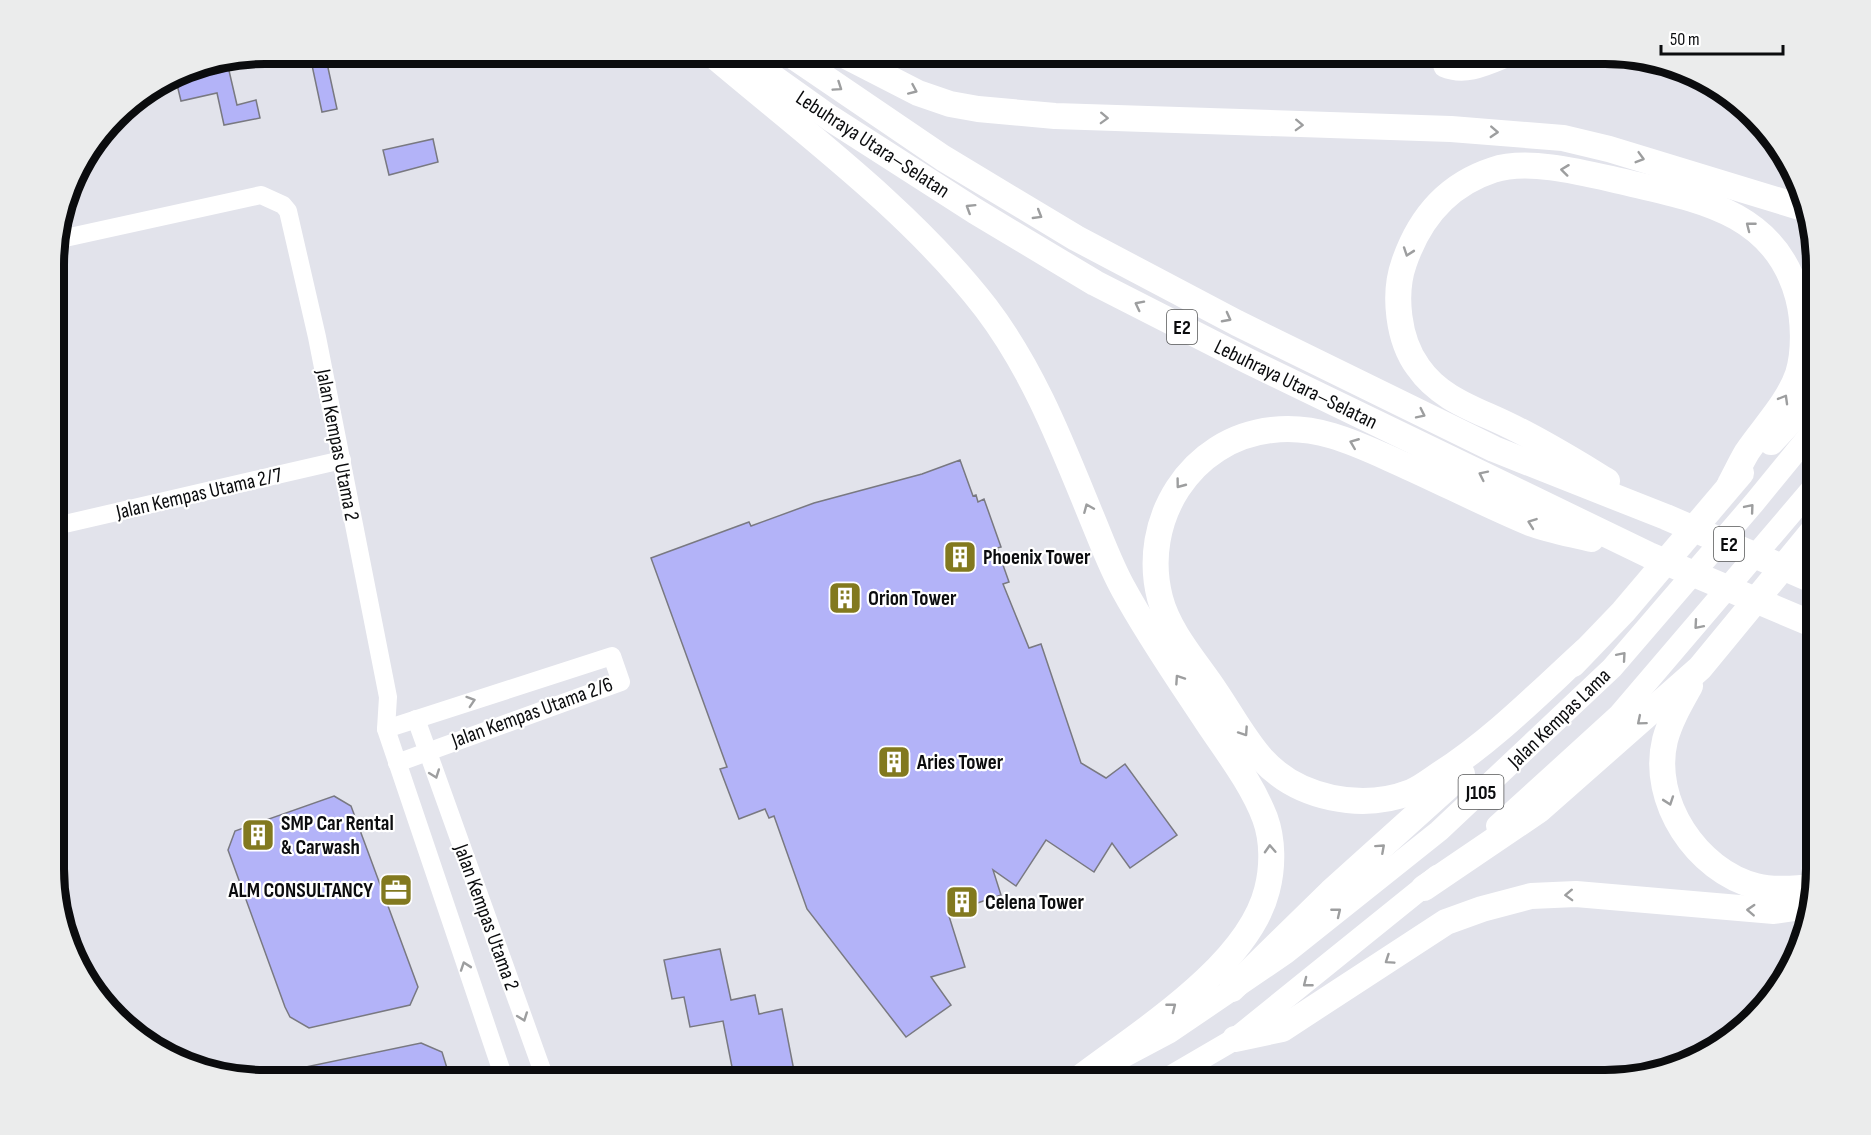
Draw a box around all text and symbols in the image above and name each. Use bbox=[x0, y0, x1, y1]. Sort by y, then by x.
scale bar bbox=[1661, 18, 1782, 56]
text: 50 m bbox=[1670, 29, 1700, 50]
one-way arrow bbox=[831, 80, 842, 91]
one-way arrow bbox=[906, 83, 917, 95]
street label: Lebuhraya Utara–Selatan bbox=[791, 85, 954, 203]
one-way arrow bbox=[1100, 112, 1109, 124]
one-way arrow bbox=[1295, 119, 1304, 131]
one-way arrow bbox=[1489, 125, 1498, 138]
one-way arrow bbox=[1634, 151, 1645, 163]
one-way arrow bbox=[1560, 164, 1569, 176]
one-way arrow bbox=[966, 203, 976, 215]
one-way arrow bbox=[1032, 208, 1042, 219]
one-way arrow bbox=[1745, 222, 1756, 233]
one-way arrow bbox=[1402, 246, 1415, 257]
one-way arrow bbox=[1134, 301, 1145, 312]
road number: E2 bbox=[1167, 310, 1197, 344]
one-way arrow bbox=[1221, 311, 1232, 322]
street label: Lebuhraya Utara–Selatan bbox=[1210, 334, 1381, 435]
street label: Jalan Kempas Utama 2 bbox=[310, 366, 364, 523]
one-way arrow bbox=[1777, 395, 1788, 405]
one-way arrow bbox=[1415, 406, 1426, 418]
one-way arrow bbox=[1350, 438, 1361, 450]
street label: Jalan Kempas Utama 2/7 bbox=[113, 462, 285, 525]
one-way arrow bbox=[1479, 470, 1490, 482]
one-way arrow bbox=[1176, 478, 1187, 489]
one-way arrow bbox=[1083, 503, 1095, 514]
one-way arrow bbox=[1743, 504, 1754, 515]
one-way arrow bbox=[1527, 517, 1538, 530]
road number: E2 bbox=[1714, 527, 1744, 561]
building icon: Phoenix Tower bbox=[942, 539, 978, 575]
place label: Phoenix Tower bbox=[983, 545, 1091, 570]
building icon: Orion Tower bbox=[827, 580, 863, 616]
place label: Orion Tower bbox=[868, 586, 957, 611]
one-way arrow bbox=[1694, 618, 1705, 629]
one-way arrow bbox=[1615, 652, 1626, 663]
street label: Jalan Kempas Lama bbox=[1502, 663, 1616, 774]
street label: Jalan Kempas Utama 2/6 bbox=[447, 672, 616, 754]
one-way arrow bbox=[1175, 675, 1186, 686]
one-way arrow bbox=[465, 696, 476, 708]
one-way arrow bbox=[1637, 714, 1648, 725]
one-way arrow bbox=[1237, 726, 1248, 737]
building icon: Aries Tower bbox=[876, 744, 912, 780]
place label: Aries Tower bbox=[916, 750, 1004, 775]
one-way arrow bbox=[428, 768, 441, 779]
road number: J105 bbox=[1458, 775, 1504, 809]
one-way arrow bbox=[1661, 795, 1674, 806]
place label: SMP Car Rental & Carwash bbox=[281, 811, 394, 860]
building icon: SMP Car Rental & Carwash bbox=[240, 817, 276, 853]
street label: Jalan Kempas Utama 2 bbox=[448, 840, 525, 994]
one-way arrow bbox=[1264, 844, 1277, 853]
one-way arrow bbox=[1374, 844, 1385, 855]
office icon: ALM CONSULTANCY bbox=[378, 872, 414, 908]
place label: ALM CONSULTANCY bbox=[228, 878, 373, 903]
building icon: Celena Tower bbox=[944, 884, 980, 920]
one-way arrow bbox=[1564, 888, 1573, 901]
place label: Celena Tower bbox=[985, 890, 1084, 915]
one-way arrow bbox=[1747, 903, 1756, 916]
one-way arrow bbox=[1330, 908, 1341, 919]
one-way arrow bbox=[1385, 953, 1396, 964]
one-way arrow bbox=[460, 961, 473, 972]
one-way arrow bbox=[1303, 975, 1314, 986]
one-way arrow bbox=[1165, 1003, 1176, 1014]
one-way arrow bbox=[516, 1011, 528, 1022]

